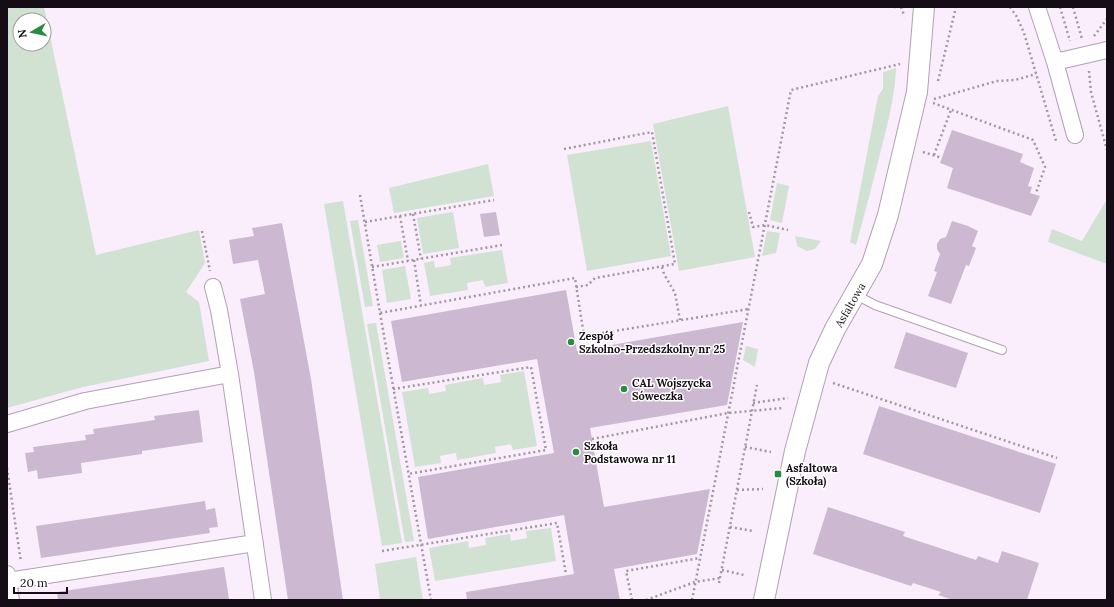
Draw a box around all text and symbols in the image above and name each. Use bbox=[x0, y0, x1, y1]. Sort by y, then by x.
north arrow bbox=[12, 12, 52, 52]
text: N bbox=[14, 28, 30, 39]
street label: Asfaltowa bbox=[831, 280, 869, 331]
place label: Zespół Szkolno-Przedszkolny nr 25 bbox=[579, 329, 725, 356]
marker: Zespół Szkolno-Przedszkolny nr 25 bbox=[566, 337, 576, 347]
place label: CAL Wojszycka Sóweczka bbox=[632, 376, 711, 403]
marker: CAL Wojszycka Sóweczka bbox=[619, 384, 629, 394]
place label: Szkoła Podstawowa nr 11 bbox=[584, 439, 676, 466]
marker: Szkoła Podstawowa nr 11 bbox=[571, 447, 581, 457]
place label: Asfaltowa (Szkoła) bbox=[786, 461, 838, 489]
marker: Asfaltowa (Szkoła) bbox=[773, 469, 783, 479]
scale bar bbox=[14, 569, 67, 595]
text: 20 m bbox=[20, 575, 48, 590]

